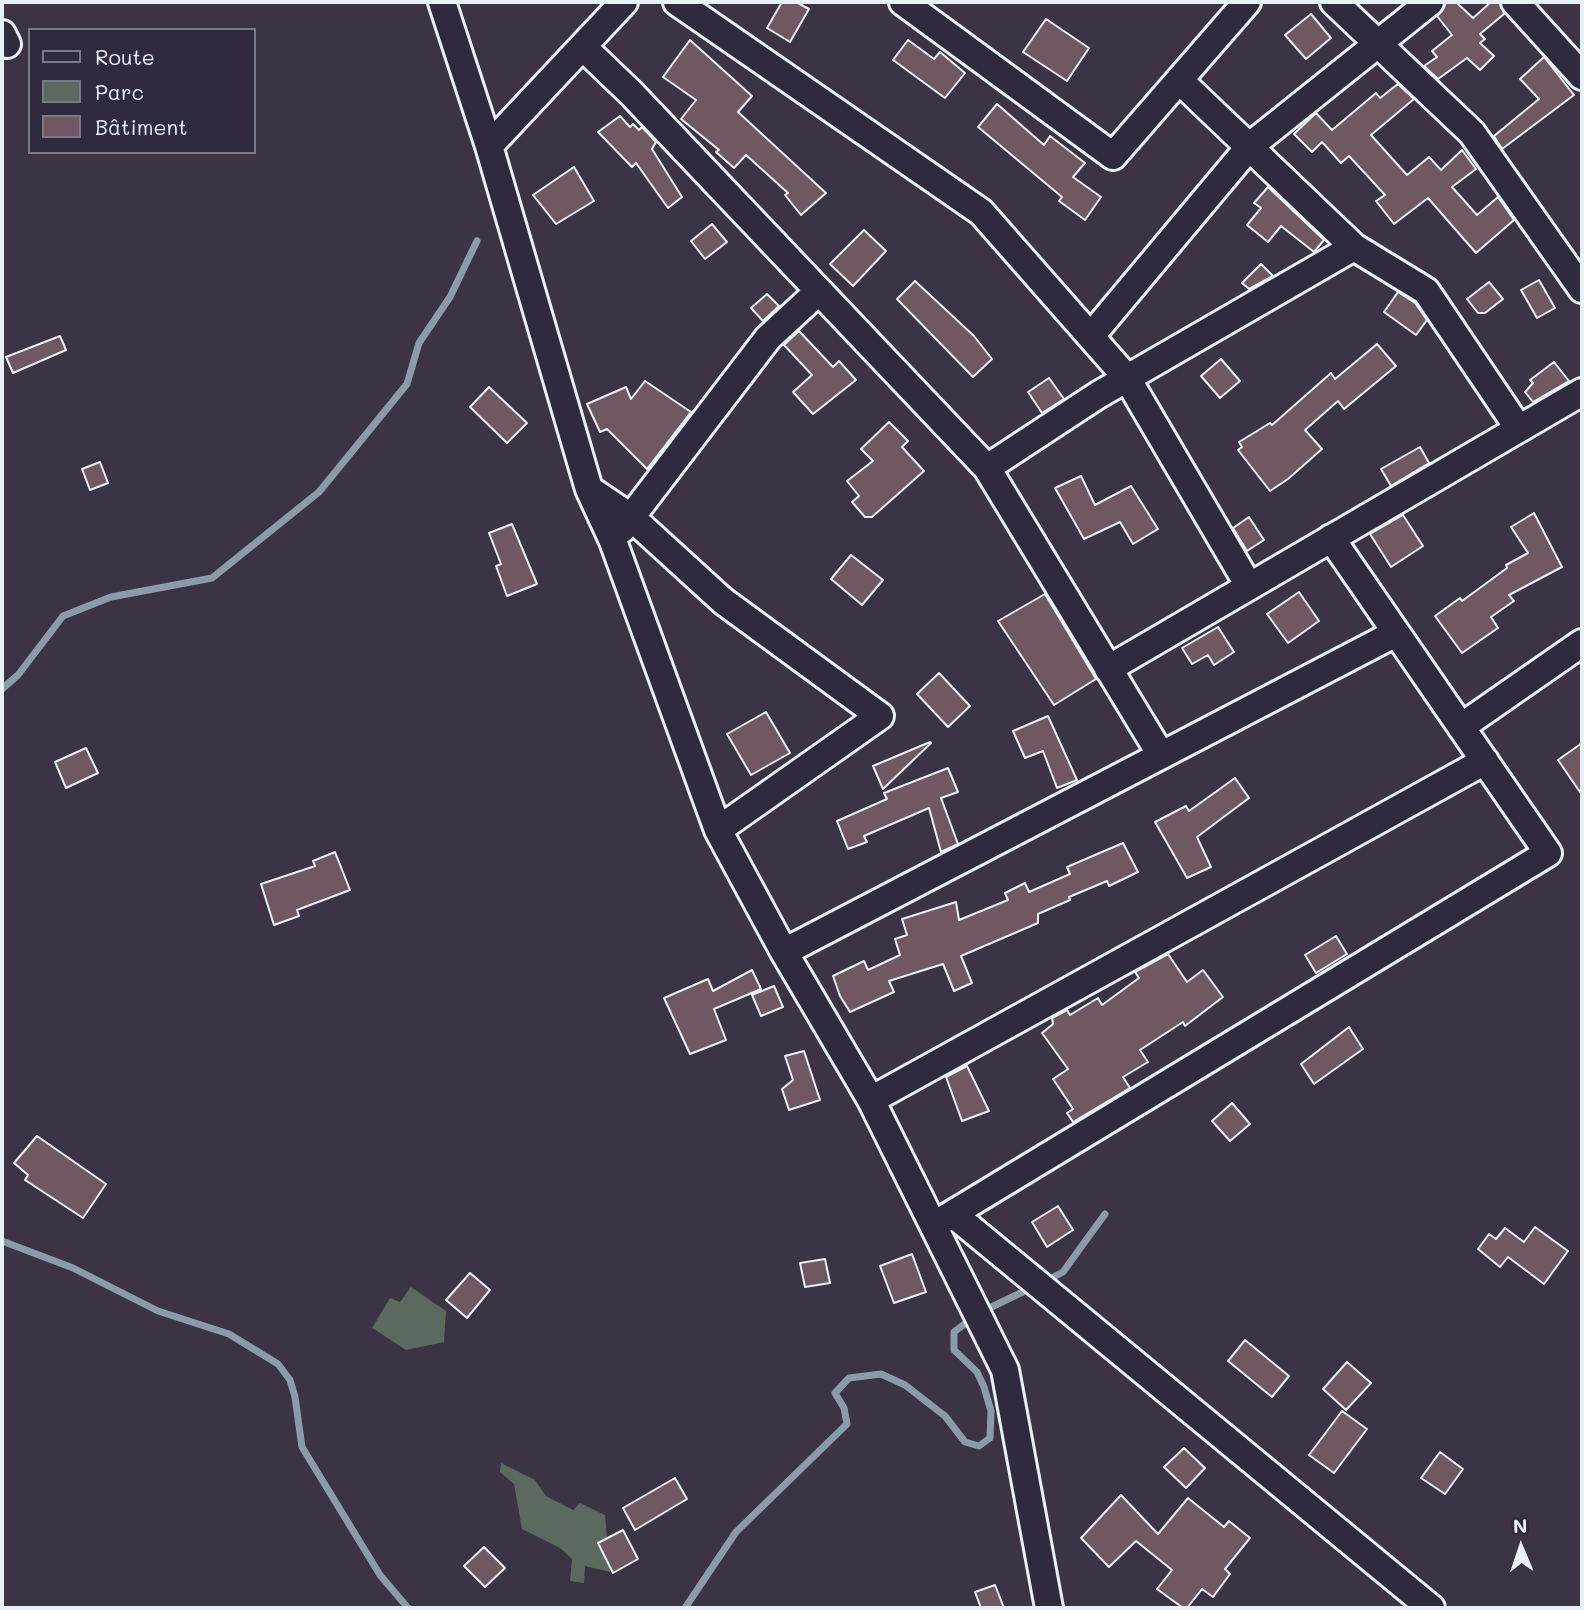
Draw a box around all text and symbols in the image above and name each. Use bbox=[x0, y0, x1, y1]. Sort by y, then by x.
legend bbox=[28, 28, 256, 154]
text: Route bbox=[95, 43, 155, 70]
text: Parc bbox=[95, 78, 144, 105]
text: Bâtiment bbox=[95, 113, 187, 140]
north arrow bbox=[1486, 1512, 1556, 1582]
text: N bbox=[1513, 1513, 1528, 1538]

